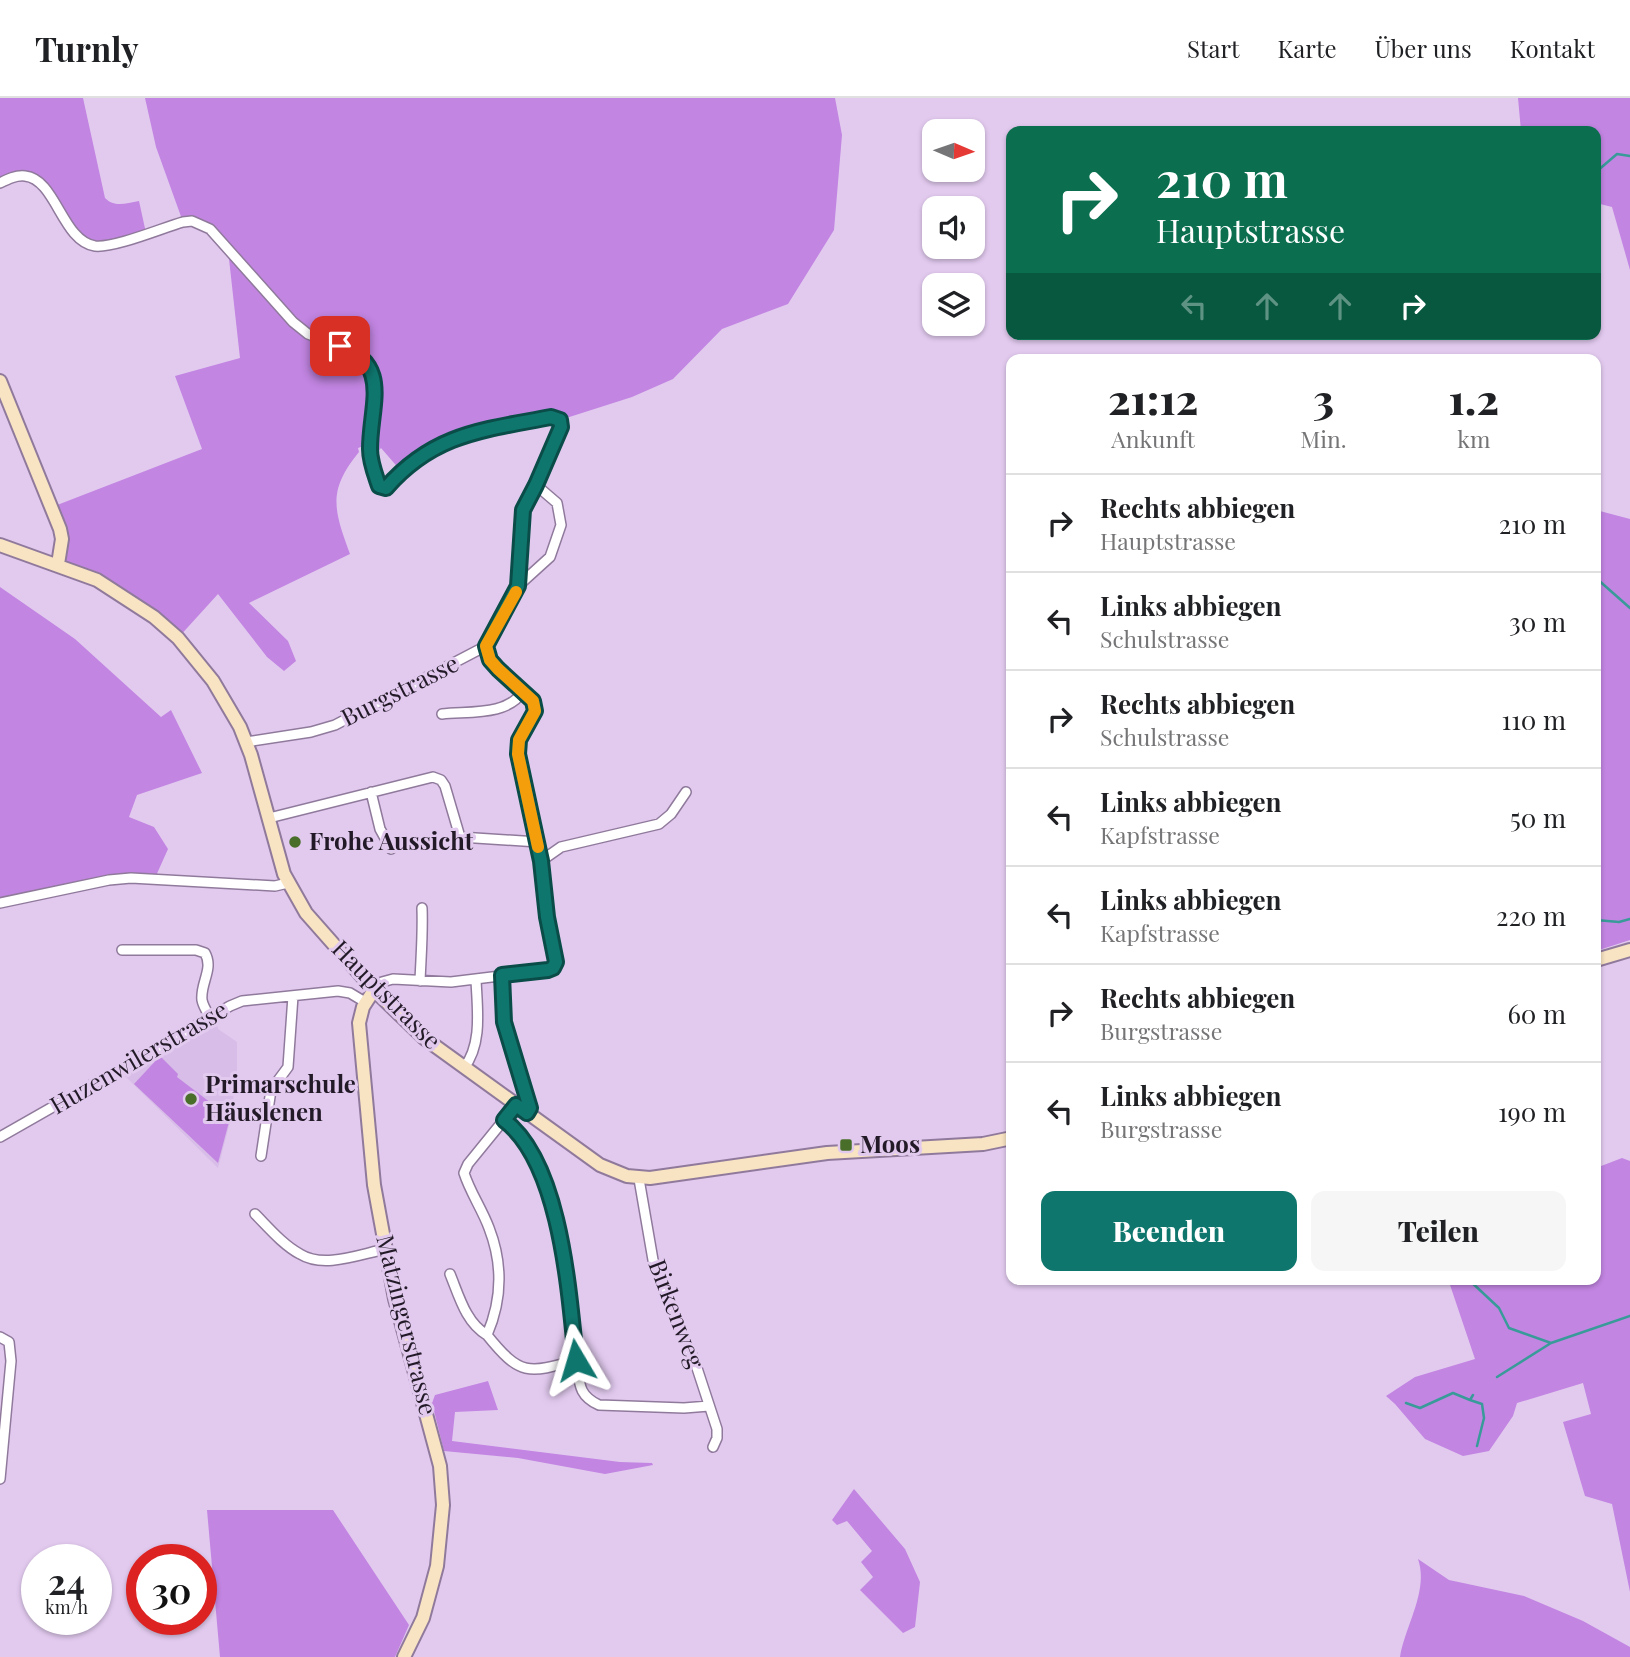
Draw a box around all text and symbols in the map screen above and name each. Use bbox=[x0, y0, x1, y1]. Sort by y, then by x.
text: Turnly bbox=[35, 26, 139, 70]
text: Start bbox=[1187, 32, 1240, 64]
text: Karte bbox=[1278, 32, 1337, 64]
text: Über uns bbox=[1375, 32, 1472, 64]
text: Kontakt bbox=[1510, 32, 1595, 64]
north arrow bbox=[922, 119, 985, 182]
map controls bbox=[922, 119, 985, 336]
text: 210 m bbox=[1156, 145, 1288, 210]
icon: right bbox=[1041, 154, 1132, 245]
button: sound bbox=[922, 196, 985, 259]
text: Hauptstrasse bbox=[1156, 208, 1345, 251]
button: layers bbox=[922, 273, 985, 336]
icon: left bbox=[1175, 287, 1213, 325]
icon: ahead bbox=[1248, 287, 1286, 325]
icon: ahead bbox=[1321, 287, 1359, 325]
icon: right bbox=[1394, 287, 1432, 325]
pin bbox=[310, 316, 370, 376]
icon: arrive bbox=[321, 327, 359, 365]
text: 21:12 bbox=[1108, 370, 1198, 426]
text: 3 bbox=[1313, 370, 1334, 426]
text: 1.2 bbox=[1449, 370, 1499, 426]
text: Ankunft bbox=[1111, 423, 1195, 454]
text: Min. bbox=[1300, 423, 1347, 454]
text: km bbox=[1457, 423, 1490, 454]
text: Rechts abbiegen bbox=[1100, 490, 1295, 525]
icon: right bbox=[1041, 504, 1079, 542]
text: 210 m bbox=[1499, 506, 1566, 541]
text: Hauptstrasse bbox=[1100, 525, 1236, 556]
text: Links abbiegen bbox=[1100, 588, 1281, 623]
icon: left bbox=[1041, 602, 1079, 640]
text: 30 m bbox=[1509, 604, 1566, 639]
text: Schulstrasse bbox=[1100, 623, 1229, 654]
street label: Burgstrasse bbox=[335, 646, 463, 732]
text: Rechts abbiegen bbox=[1100, 686, 1295, 721]
icon: right bbox=[1041, 700, 1079, 738]
text: 110 m bbox=[1502, 702, 1566, 737]
text: Schulstrasse bbox=[1100, 721, 1229, 752]
text: Links abbiegen bbox=[1100, 784, 1281, 819]
icon: left bbox=[1041, 798, 1079, 836]
text: 50 m bbox=[1510, 800, 1566, 835]
text: Kapfstrasse bbox=[1100, 819, 1220, 850]
place label: Frohe Aussicht bbox=[309, 824, 474, 856]
marker: Frohe Aussicht bbox=[287, 834, 303, 850]
text: Links abbiegen bbox=[1100, 882, 1281, 917]
icon: left bbox=[1041, 896, 1079, 934]
text: 220 m bbox=[1496, 898, 1566, 933]
text: Kapfstrasse bbox=[1100, 917, 1220, 948]
street label: Hauptstrasse bbox=[326, 932, 449, 1055]
text: Rechts abbiegen bbox=[1100, 980, 1295, 1015]
street label: Huzenwilerstrasse bbox=[43, 992, 233, 1120]
icon: right bbox=[1041, 994, 1079, 1032]
text: 60 m bbox=[1507, 996, 1566, 1031]
text: Burgstrasse bbox=[1100, 1015, 1222, 1046]
place label: Primarschule Häuslenen bbox=[205, 1067, 356, 1127]
text: Links abbiegen bbox=[1100, 1078, 1281, 1113]
marker: Primarschule Häuslenen bbox=[183, 1091, 199, 1107]
icon: left bbox=[1041, 1092, 1079, 1130]
text: 190 m bbox=[1498, 1094, 1566, 1129]
text: Burgstrasse bbox=[1100, 1113, 1222, 1144]
place label: Moos bbox=[860, 1127, 920, 1159]
marker: Moos bbox=[838, 1137, 854, 1153]
button: Beenden bbox=[1041, 1191, 1297, 1271]
button: Teilen bbox=[1311, 1191, 1566, 1271]
street label: Matzingerstrasse bbox=[370, 1231, 446, 1418]
street label: Birkenweg bbox=[643, 1254, 713, 1372]
position arrow bbox=[539, 1323, 613, 1397]
speed limit sign: 30 bbox=[126, 1544, 217, 1635]
text: 24 bbox=[48, 1557, 85, 1604]
text: km/h bbox=[45, 1595, 88, 1619]

